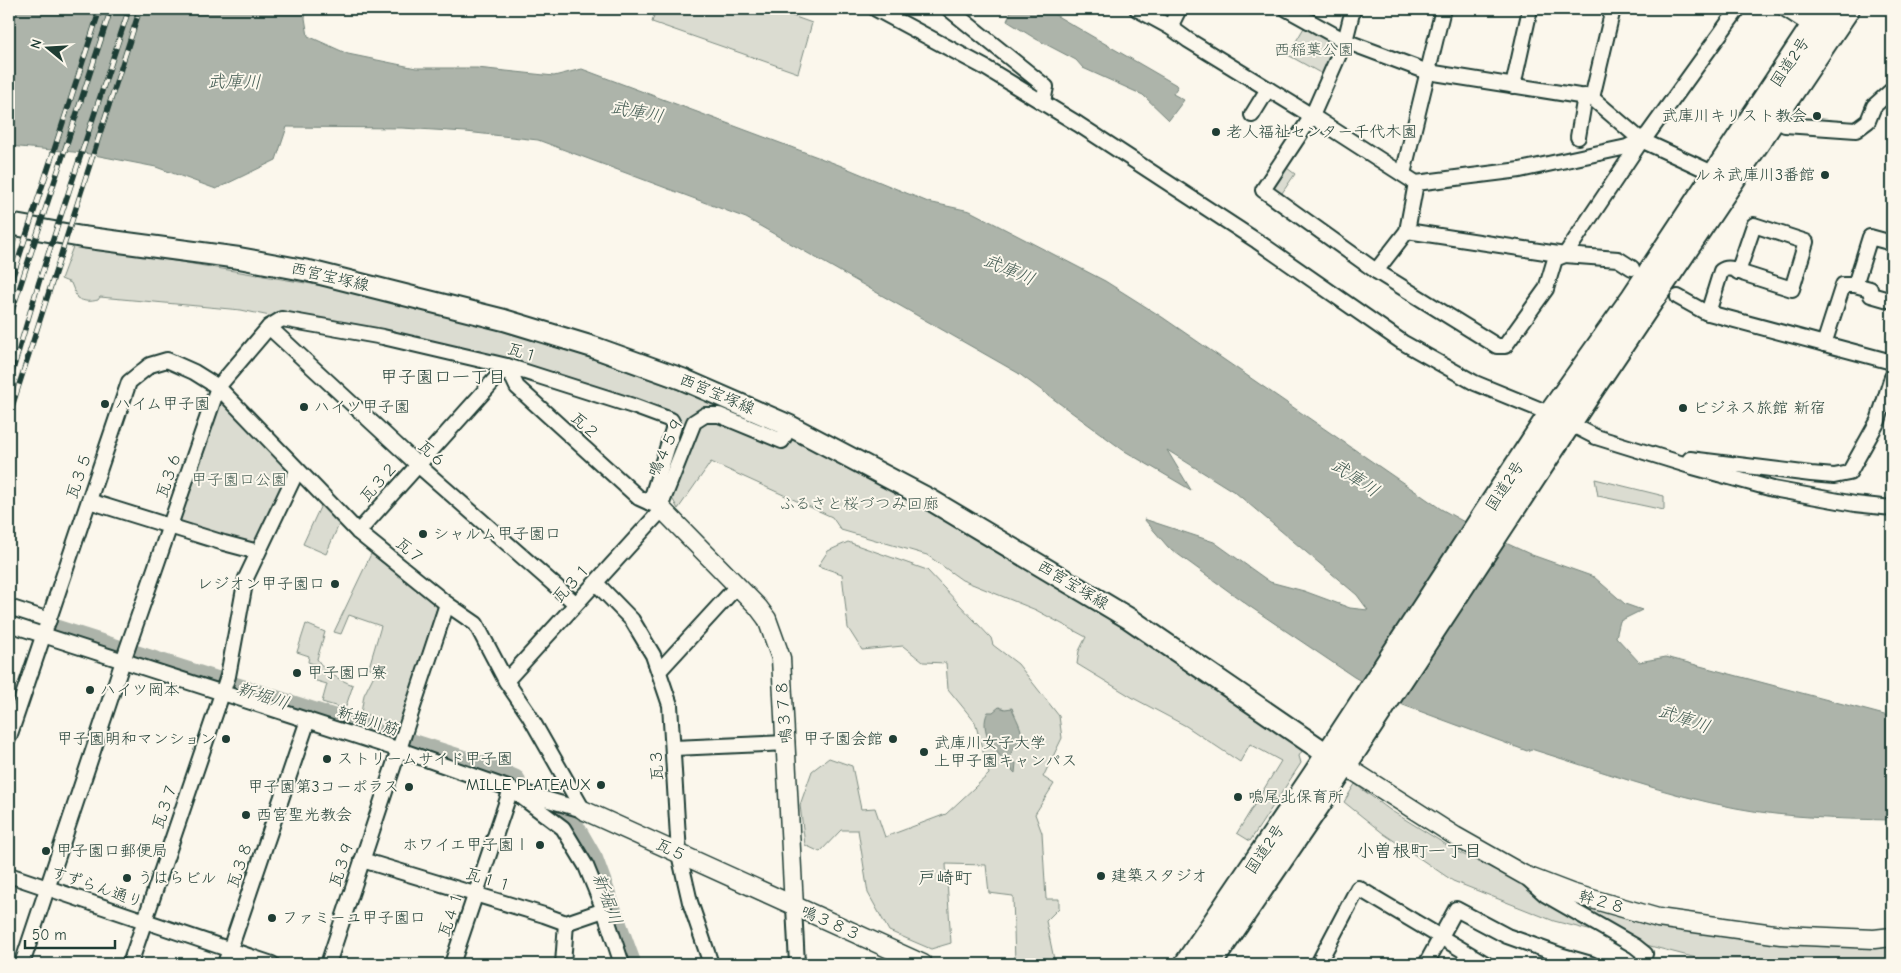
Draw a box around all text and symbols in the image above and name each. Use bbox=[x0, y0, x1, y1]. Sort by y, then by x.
north arrow bbox=[22, 22, 72, 72]
street label: 国道2号 bbox=[1767, 34, 1813, 90]
text: N bbox=[27, 37, 46, 51]
park label: 西稲葉公園 bbox=[1274, 41, 1354, 59]
water label: 武庫川 bbox=[207, 71, 261, 93]
water label: 武庫川 bbox=[608, 97, 666, 127]
place label: 武庫川キリスト教会 bbox=[1662, 107, 1807, 125]
marker: 武庫川キリスト教会 bbox=[1811, 110, 1823, 122]
place label: 老人福祉センター千代木園 bbox=[1226, 123, 1417, 141]
marker: 老人福祉センター千代木園 bbox=[1210, 126, 1222, 138]
place label: ルネ武庫川3番館 bbox=[1695, 166, 1815, 184]
marker: ルネ武庫川3番館 bbox=[1819, 169, 1831, 181]
water label: 武庫川 bbox=[980, 250, 1038, 290]
street label: 西宮宝塚線 bbox=[289, 259, 371, 295]
street label: 瓦１ bbox=[505, 340, 541, 366]
district label: 甲子園口一丁目 bbox=[380, 367, 506, 388]
street label: 西宮宝塚線 bbox=[677, 370, 757, 418]
place label: ハイム甲子園 bbox=[115, 395, 210, 413]
marker: ハイム甲子園 bbox=[99, 398, 111, 410]
place label: ハイツ甲子園 bbox=[314, 398, 410, 416]
place label: ビジネス旅館 新宿 bbox=[1693, 399, 1826, 417]
marker: ハイツ甲子園 bbox=[298, 401, 310, 413]
marker: ビジネス旅館 新宿 bbox=[1677, 402, 1689, 414]
street label: 瓦２ bbox=[567, 409, 603, 443]
street label: 鳴４５９ bbox=[644, 414, 688, 480]
street label: 瓦６ bbox=[414, 437, 450, 471]
street label: 瓦３６ bbox=[153, 449, 185, 501]
street label: 瓦３５ bbox=[63, 450, 95, 502]
water label: 武庫川 bbox=[1327, 454, 1383, 502]
street label: 国道2号 bbox=[1482, 457, 1528, 515]
street label: 瓦３２ bbox=[356, 458, 402, 506]
park label: 甲子園口公園 bbox=[191, 471, 287, 489]
park label: ふるさと桜づつみ回廊 bbox=[779, 495, 939, 513]
place label: シャルム甲子園口 bbox=[433, 525, 561, 543]
marker: シャルム甲子園口 bbox=[417, 528, 429, 540]
street label: 瓦７ bbox=[392, 534, 428, 568]
street label: 西宮宝塚線 bbox=[1034, 557, 1112, 613]
street label: 瓦３１ bbox=[549, 559, 595, 607]
place label: レジオン甲子園口 bbox=[197, 575, 325, 593]
marker: レジオン甲子園口 bbox=[329, 578, 341, 590]
place label: 甲子園口寮 bbox=[307, 664, 387, 682]
marker: 甲子園口寮 bbox=[291, 667, 303, 679]
water label: 新堀川 bbox=[234, 678, 292, 714]
street label: 鳴３７８ bbox=[773, 679, 795, 745]
place label: ハイツ岡本 bbox=[100, 681, 180, 699]
marker: ハイツ岡本 bbox=[84, 684, 96, 696]
water label: 武庫川 bbox=[1655, 700, 1713, 738]
street label: 新堀川筋 bbox=[335, 703, 401, 739]
place label: 甲子園明和マンション bbox=[57, 730, 216, 748]
place label: 甲子園会館 bbox=[803, 730, 883, 748]
marker: 甲子園明和マンション bbox=[220, 733, 232, 745]
marker: 甲子園会館 bbox=[887, 733, 899, 745]
place label: 武庫川女子大学 上甲子園キャンパス bbox=[934, 734, 1077, 770]
marker: 武庫川女子大学 上甲子園キャンパス bbox=[918, 746, 930, 758]
street label: 瓦３ bbox=[647, 749, 667, 781]
place label: ストリームサイド甲子園 bbox=[337, 750, 513, 768]
marker: ストリームサイド甲子園 bbox=[321, 753, 333, 765]
place label: MILLE PLATEAUX bbox=[466, 776, 591, 794]
place label: 甲子園第3コーポラス bbox=[248, 778, 399, 796]
marker: MILLE PLATEAUX bbox=[595, 779, 607, 791]
street label: 瓦３７ bbox=[149, 780, 181, 832]
marker: 甲子園第3コーポラス bbox=[403, 781, 415, 793]
place label: 鳴尾北保育所 bbox=[1248, 788, 1344, 806]
marker: 鳴尾北保育所 bbox=[1232, 791, 1244, 803]
place label: 西宮聖光教会 bbox=[256, 806, 352, 824]
marker: 西宮聖光教会 bbox=[240, 809, 252, 821]
street label: 国道2号 bbox=[1242, 821, 1288, 877]
street label: 瓦５ bbox=[653, 835, 689, 865]
place label: ホワイエ甲子園Ⅰ bbox=[402, 836, 530, 854]
street label: 瓦３９ bbox=[326, 838, 358, 890]
street label: 瓦３８ bbox=[224, 839, 256, 891]
marker: ホワイエ甲子園Ⅰ bbox=[534, 839, 546, 851]
district label: 小曽根町一丁目 bbox=[1356, 841, 1482, 862]
place label: 甲子園口郵便局 bbox=[56, 842, 168, 860]
marker: 甲子園口郵便局 bbox=[40, 845, 52, 857]
street label: すずらん通り bbox=[49, 863, 145, 911]
street label: 瓦１１ bbox=[463, 864, 515, 896]
place label: 建築スタジオ bbox=[1111, 867, 1207, 885]
district label: 戸崎町 bbox=[918, 868, 972, 889]
place label: うはらビル bbox=[137, 869, 217, 887]
water label: 新堀川 bbox=[588, 870, 626, 928]
marker: 建築スタジオ bbox=[1095, 870, 1107, 882]
marker: うはらビル bbox=[121, 872, 133, 884]
street label: 幹２８ bbox=[1576, 887, 1628, 917]
street label: 瓦４１ bbox=[435, 888, 467, 940]
street label: 鳴３８３ bbox=[798, 902, 864, 944]
place label: ファミーユ甲子園口 bbox=[282, 909, 426, 927]
marker: ファミーユ甲子園口 bbox=[266, 912, 278, 924]
scale bar bbox=[25, 918, 115, 950]
text: 50 m bbox=[32, 926, 67, 944]

